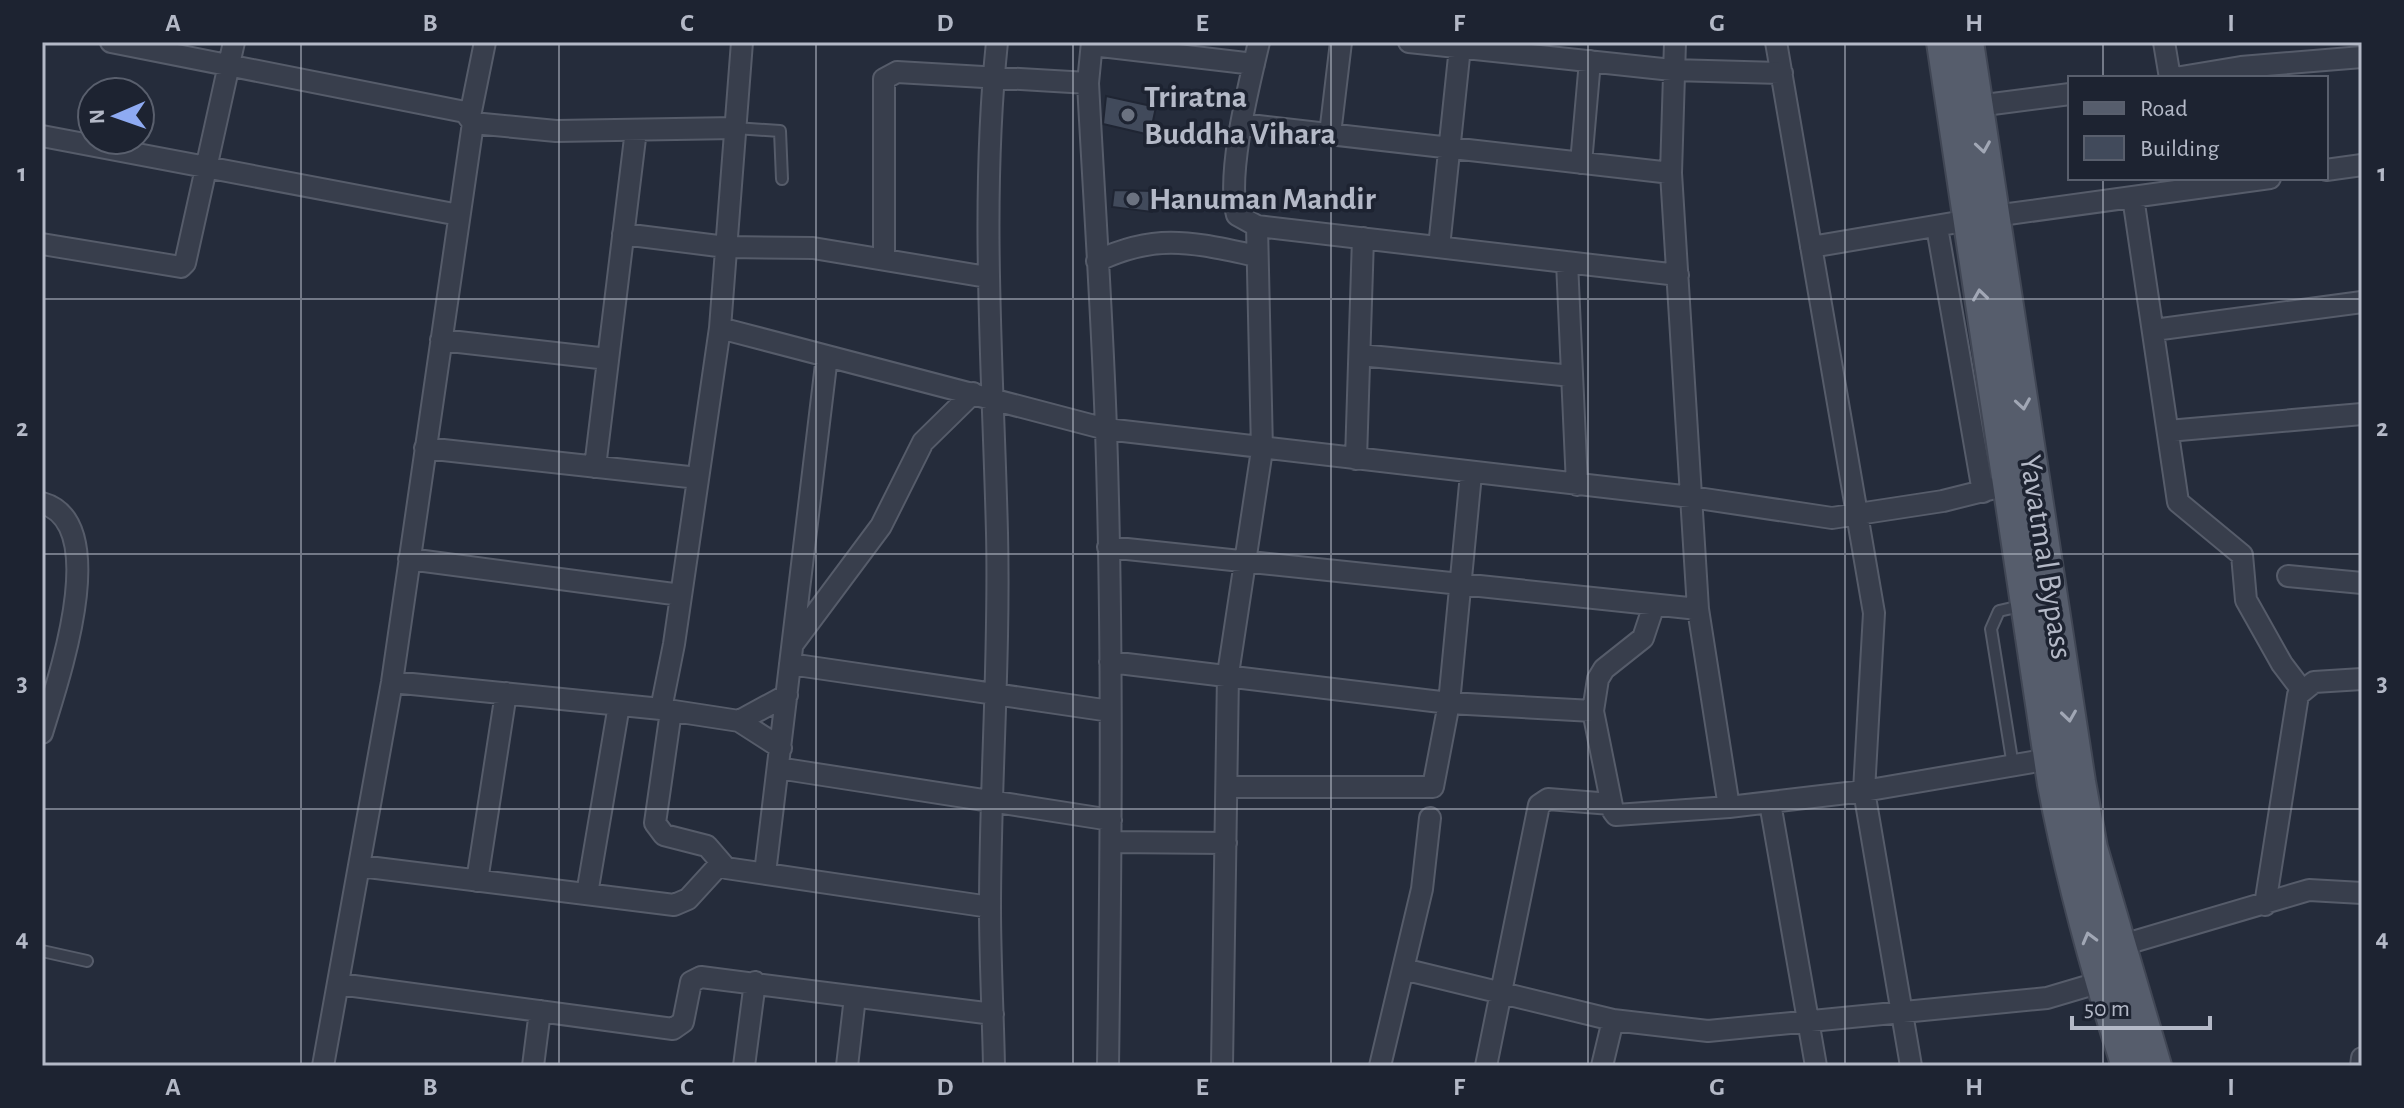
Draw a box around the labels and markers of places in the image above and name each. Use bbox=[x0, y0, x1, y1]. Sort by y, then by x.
place label: Triratna Buddha Vihara bbox=[1144, 81, 1336, 150]
marker: Triratna Buddha Vihara bbox=[1119, 106, 1137, 124]
place label: Hanuman Mandir bbox=[1149, 183, 1376, 215]
marker: Hanuman Mandir bbox=[1124, 190, 1142, 208]

